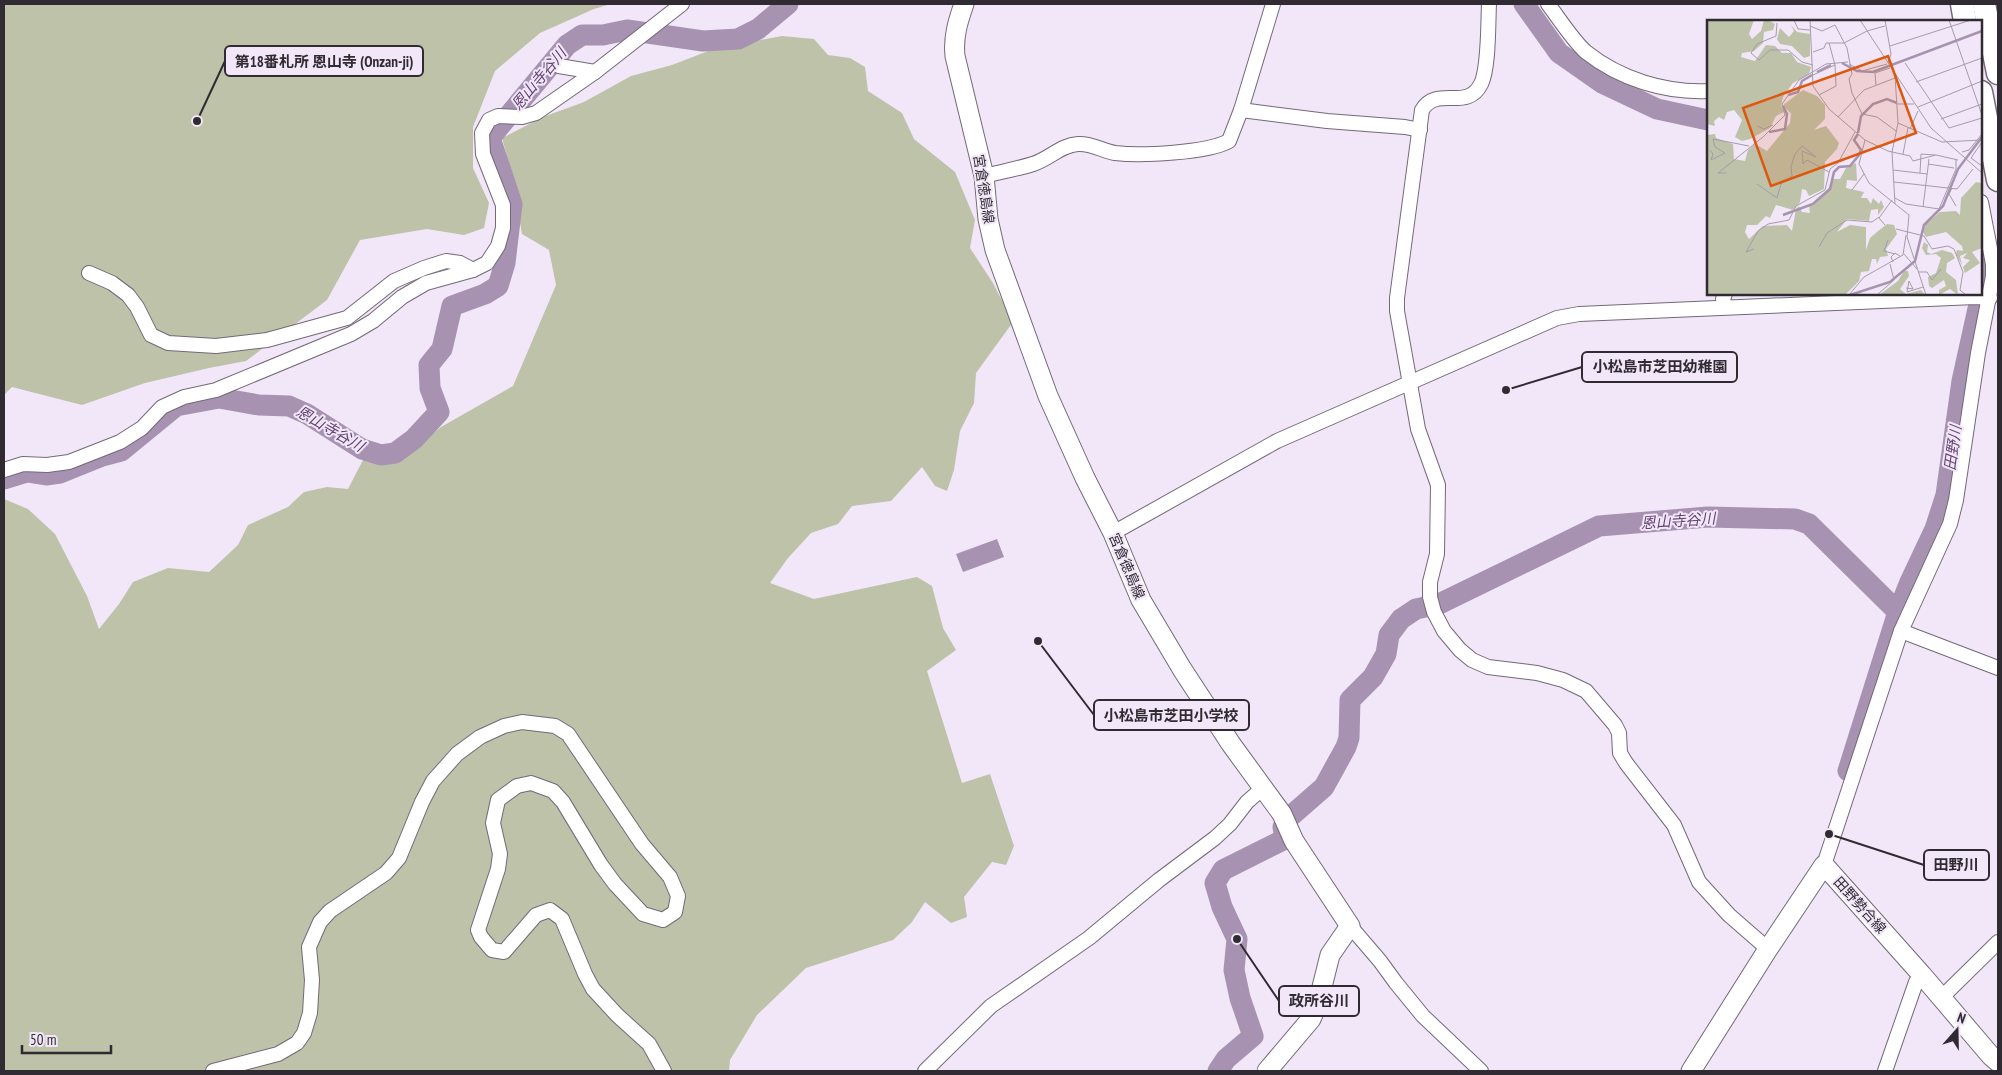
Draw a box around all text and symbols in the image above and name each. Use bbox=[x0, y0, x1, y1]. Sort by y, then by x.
inset map bbox=[1707, 20, 1982, 295]
water label: 恩山寺谷川 bbox=[507, 42, 571, 114]
callout: 第18番札所 恩山寺 (Onzan-ji) bbox=[225, 46, 423, 76]
text: 第18番札所 恩山寺 (Onzan-ji) bbox=[235, 52, 413, 71]
street label: 宮倉徳島線 bbox=[970, 153, 998, 225]
callout: 小松島市芝田幼稚園 bbox=[1582, 352, 1737, 382]
text: 小松島市芝田幼稚園 bbox=[1592, 357, 1728, 376]
water label: 恩山寺谷川 bbox=[293, 402, 369, 457]
water label: 田野川 bbox=[1940, 422, 1965, 472]
water label: 恩山寺谷川 bbox=[1640, 508, 1718, 533]
street label: 宮倉徳島線 bbox=[1105, 530, 1149, 602]
callout: 小松島市芝田小学校 bbox=[1094, 700, 1249, 730]
text: 小松島市芝田小学校 bbox=[1103, 706, 1239, 725]
callout: 田野川 bbox=[1924, 850, 1989, 880]
text: 田野川 bbox=[1933, 855, 1979, 874]
street label: 田野勢合線 bbox=[1830, 873, 1890, 937]
callout: 政所谷川 bbox=[1279, 986, 1359, 1016]
text: 政所谷川 bbox=[1289, 991, 1349, 1010]
north arrow bbox=[1932, 1005, 1982, 1055]
text: N bbox=[1955, 1008, 1968, 1028]
scale bar bbox=[22, 1022, 111, 1054]
text: 50 m bbox=[30, 1030, 56, 1049]

